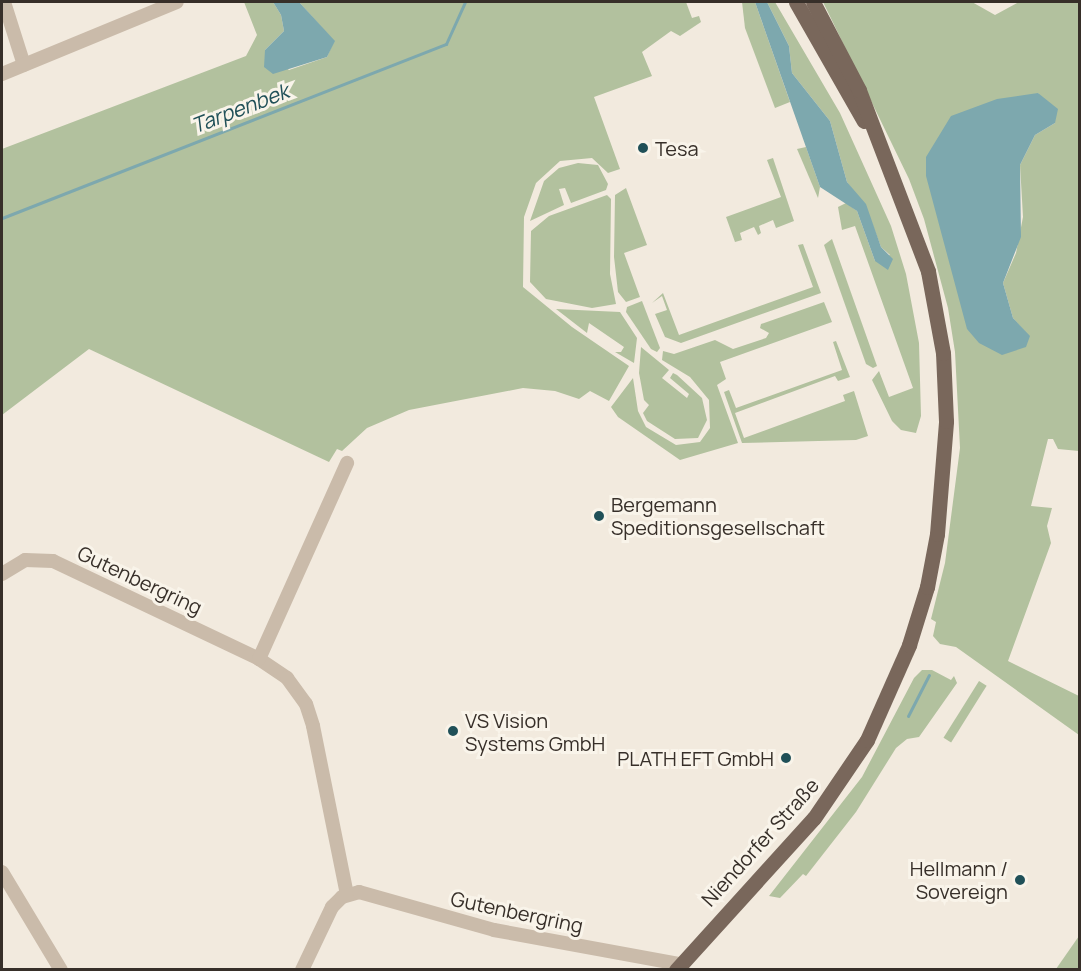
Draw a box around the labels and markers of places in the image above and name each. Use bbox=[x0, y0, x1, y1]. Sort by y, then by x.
place label: Tesa bbox=[655, 136, 699, 160]
marker: Tesa bbox=[636, 141, 650, 155]
place label: Bergemann Speditionsgesellschaft bbox=[611, 492, 825, 539]
marker: Bergemann Speditionsgesellschaft bbox=[592, 509, 606, 523]
place label: VS Vision Systems GmbH bbox=[465, 708, 605, 755]
marker: VS Vision Systems GmbH bbox=[446, 724, 460, 738]
place label: PLATH EFT GmbH bbox=[617, 746, 774, 770]
marker: PLATH EFT GmbH bbox=[779, 751, 793, 765]
place label: Hellmann / Sovereign bbox=[910, 856, 1008, 903]
marker: Hellmann / Sovereign bbox=[1013, 873, 1027, 887]

